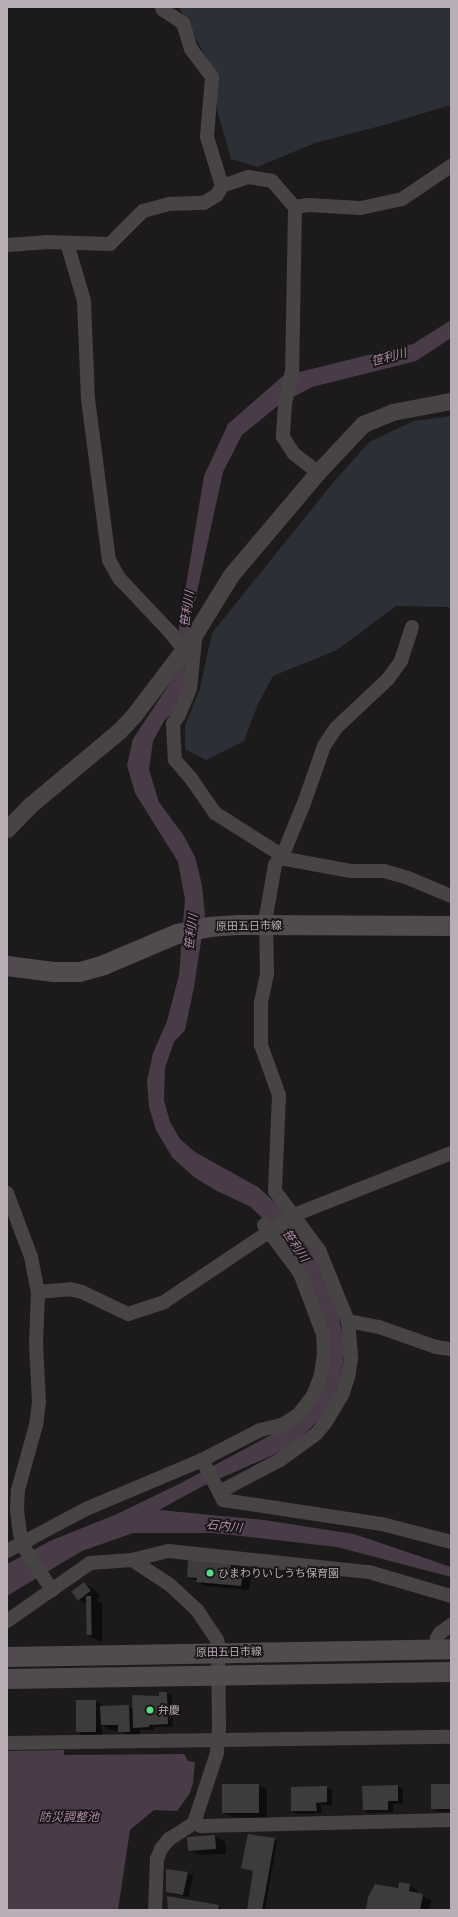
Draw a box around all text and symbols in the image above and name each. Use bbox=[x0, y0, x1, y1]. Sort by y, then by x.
water label: 笹利川 bbox=[370, 346, 408, 370]
water label: 笹利川 bbox=[178, 590, 198, 628]
water label: 笹利川 bbox=[183, 913, 201, 951]
street label: 原田五日市線 bbox=[216, 919, 282, 933]
water label: 笹利川 bbox=[279, 1227, 311, 1265]
water label: 石内川 bbox=[205, 1518, 243, 1536]
place label: ひまわりいしうち保育園 bbox=[218, 1566, 339, 1580]
marker: ひまわりいしうち保育園 bbox=[205, 1568, 215, 1578]
street label: 原田五日市線 bbox=[196, 1645, 262, 1659]
place label: 弁慶 bbox=[158, 1703, 180, 1717]
marker: 弁慶 bbox=[145, 1705, 155, 1715]
water label: 防災調整池 bbox=[39, 1811, 99, 1825]

